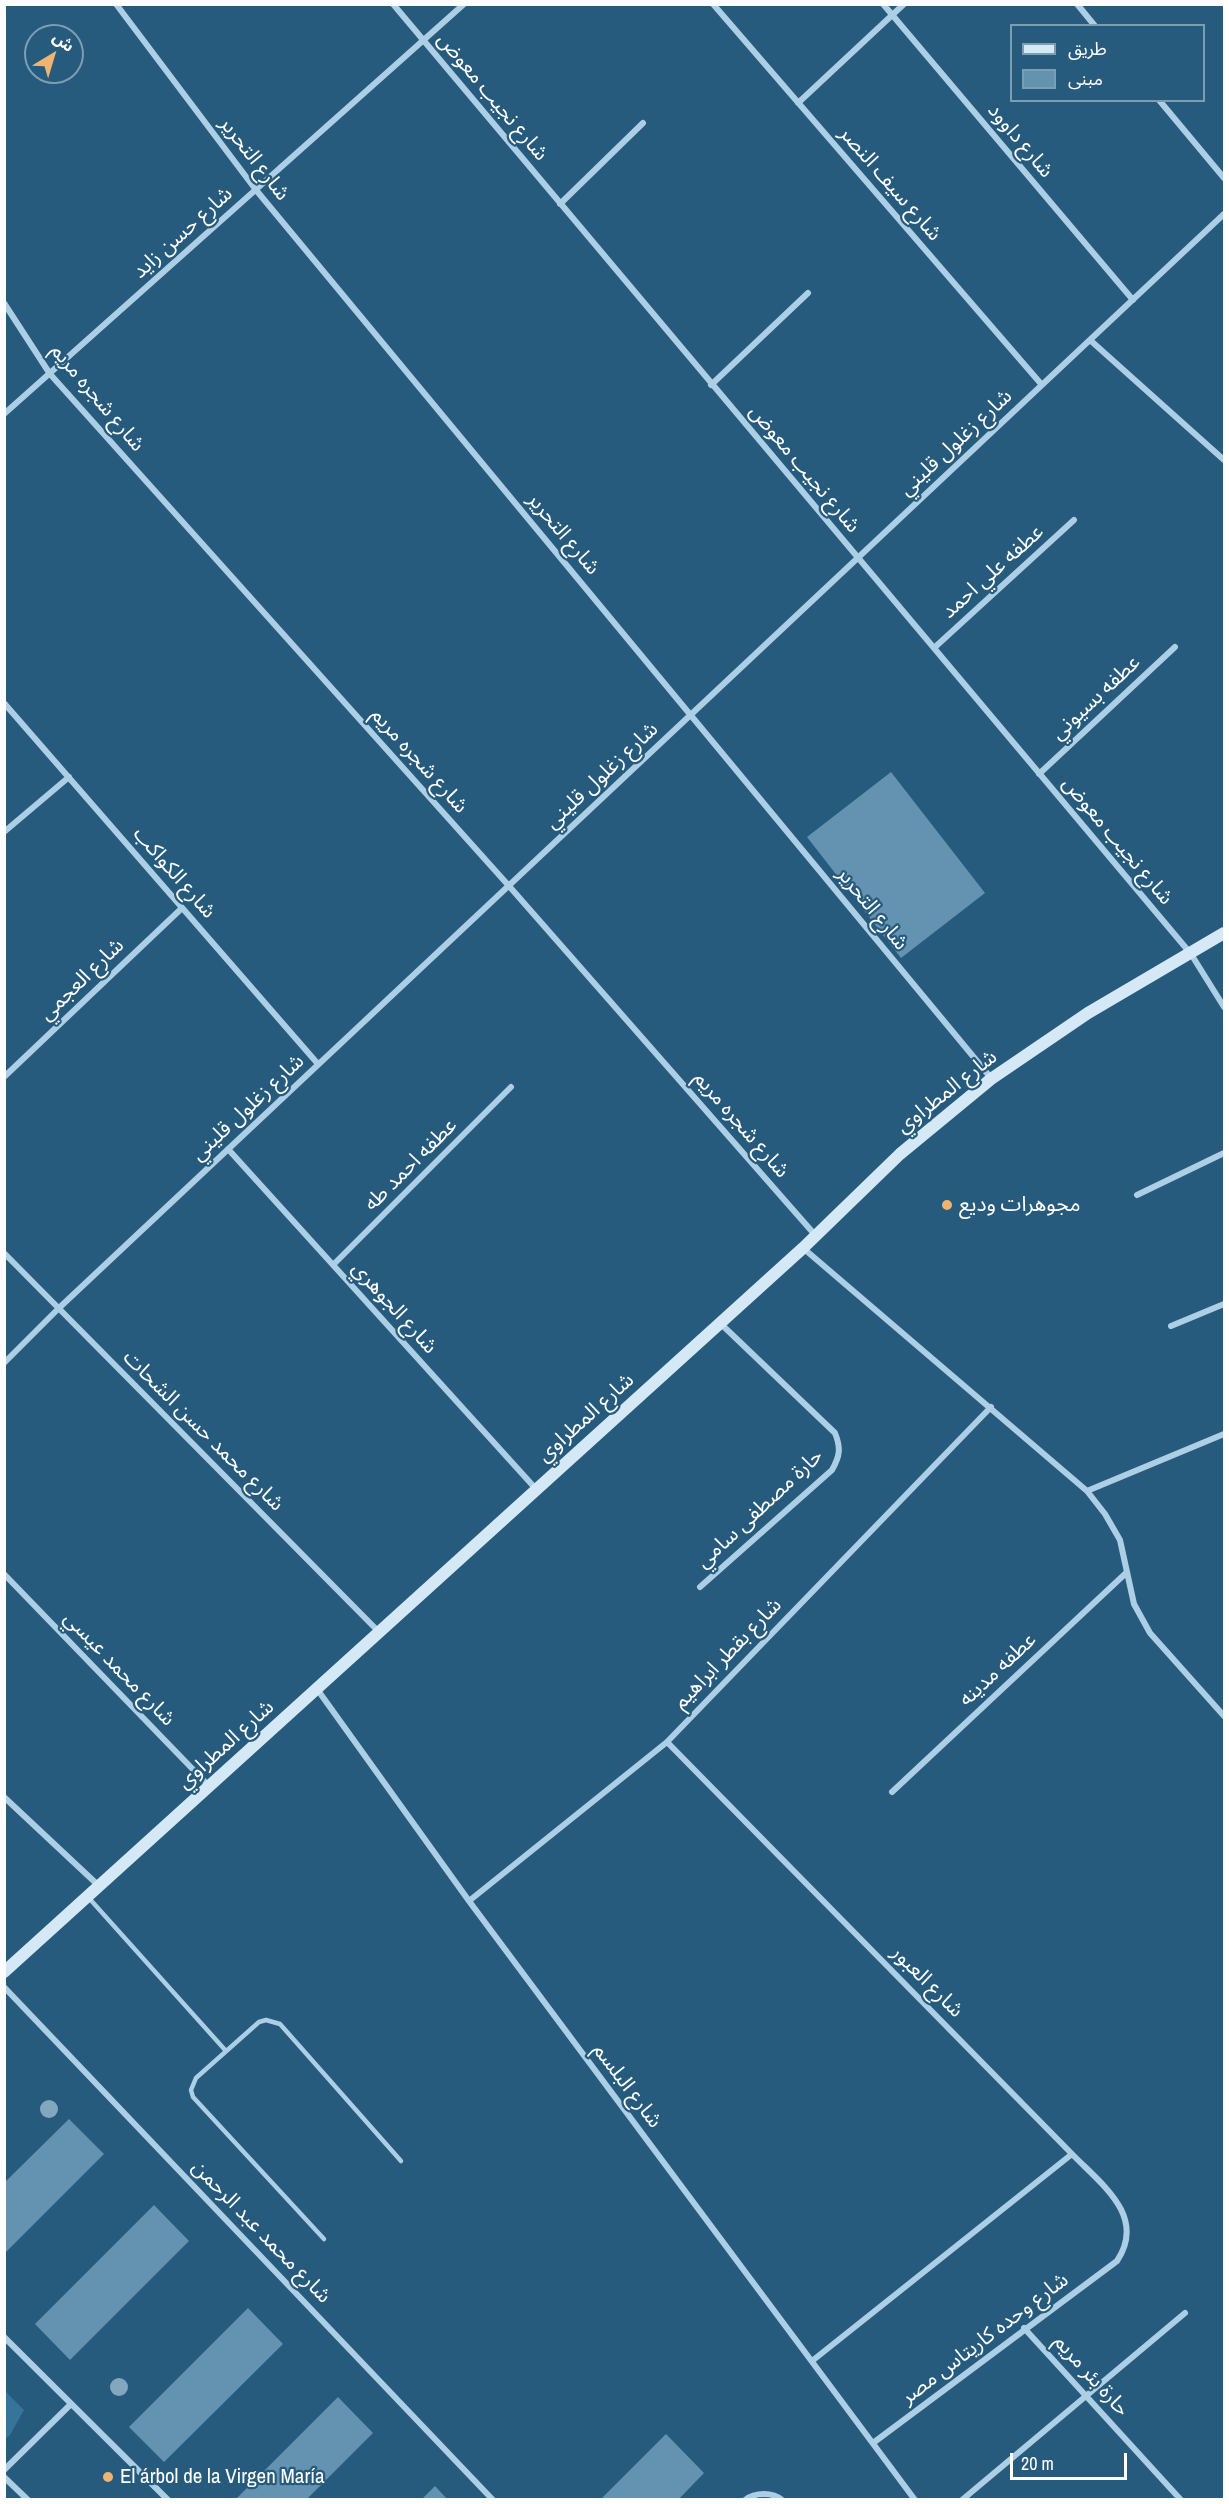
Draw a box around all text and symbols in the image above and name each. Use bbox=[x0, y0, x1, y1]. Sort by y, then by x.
north arrow bbox=[24, 24, 84, 84]
legend bbox=[1010, 24, 1205, 102]
text: ش bbox=[48, 26, 79, 57]
street label: شارع نجيب معوض bbox=[431, 28, 553, 166]
text: طريق bbox=[1068, 36, 1107, 61]
text: مبنى bbox=[1068, 66, 1103, 91]
street label: شارع داوود bbox=[982, 99, 1058, 183]
street label: شارع التحرير bbox=[213, 112, 295, 206]
street label: شارع سيف النصر bbox=[833, 121, 947, 247]
street label: شارع حسن زايد bbox=[128, 182, 238, 284]
street label: شارع شجره مريم bbox=[45, 339, 149, 457]
street label: شارع زغلول قليني bbox=[894, 384, 1018, 502]
street label: شارع نجيب معوض bbox=[743, 400, 865, 538]
street label: شارع التحرير bbox=[521, 488, 605, 580]
street label: عطفه علي احمد bbox=[937, 520, 1049, 624]
street label: عطفه بسيوني bbox=[1046, 650, 1146, 746]
street label: شارع شجره مريم bbox=[365, 703, 473, 819]
street label: شارع زغلول قليني bbox=[540, 717, 664, 835]
street label: شارع نجيب معوض bbox=[1056, 772, 1178, 910]
street label: شارع الكواكب bbox=[127, 822, 221, 924]
street label: شارع التحرير bbox=[831, 862, 913, 956]
street label: شارع العجمي bbox=[34, 933, 130, 1027]
street label: شارع المطراوي bbox=[891, 1045, 1003, 1139]
street label: شارع زغلول قليني bbox=[186, 1049, 310, 1167]
street label: شارع شجره مريم bbox=[688, 1067, 794, 1183]
street label: عطفه احمد طه bbox=[359, 1113, 463, 1217]
place label: مجوهرات وديع bbox=[959, 1192, 1081, 1218]
marker: مجوهرات وديع bbox=[940, 1198, 954, 1212]
street label: شارع الجوهري bbox=[346, 1257, 442, 1359]
street label: شارع محمد حسن الشحات bbox=[117, 1345, 289, 1517]
street label: شارع المطراوي bbox=[532, 1368, 640, 1468]
street label: حارة مصطفى سامي bbox=[691, 1444, 829, 1574]
street label: شارع بقطر ابراهيم bbox=[669, 1593, 787, 1715]
street label: شارع محمد عيسي bbox=[58, 1606, 180, 1732]
street label: عطفه مدينه bbox=[954, 1628, 1042, 1712]
street label: شارع المطراوي bbox=[172, 1695, 280, 1795]
street label: شارع العبور bbox=[886, 1941, 968, 2023]
street label: شارع البلسم bbox=[587, 2039, 667, 2133]
street label: شارع محمد عبد الرحمن bbox=[186, 2155, 336, 2309]
street label: شارع وحده كاريتاس مصر bbox=[896, 2268, 1074, 2410]
street label: حارة بئر مريم bbox=[1048, 2330, 1134, 2422]
scale bar bbox=[1013, 2441, 1130, 2479]
text: 20 m bbox=[1021, 2451, 1054, 2476]
place label: El árbol de la Virgen María bbox=[120, 2464, 325, 2490]
marker: El árbol de la Virgen María bbox=[101, 2470, 115, 2484]

